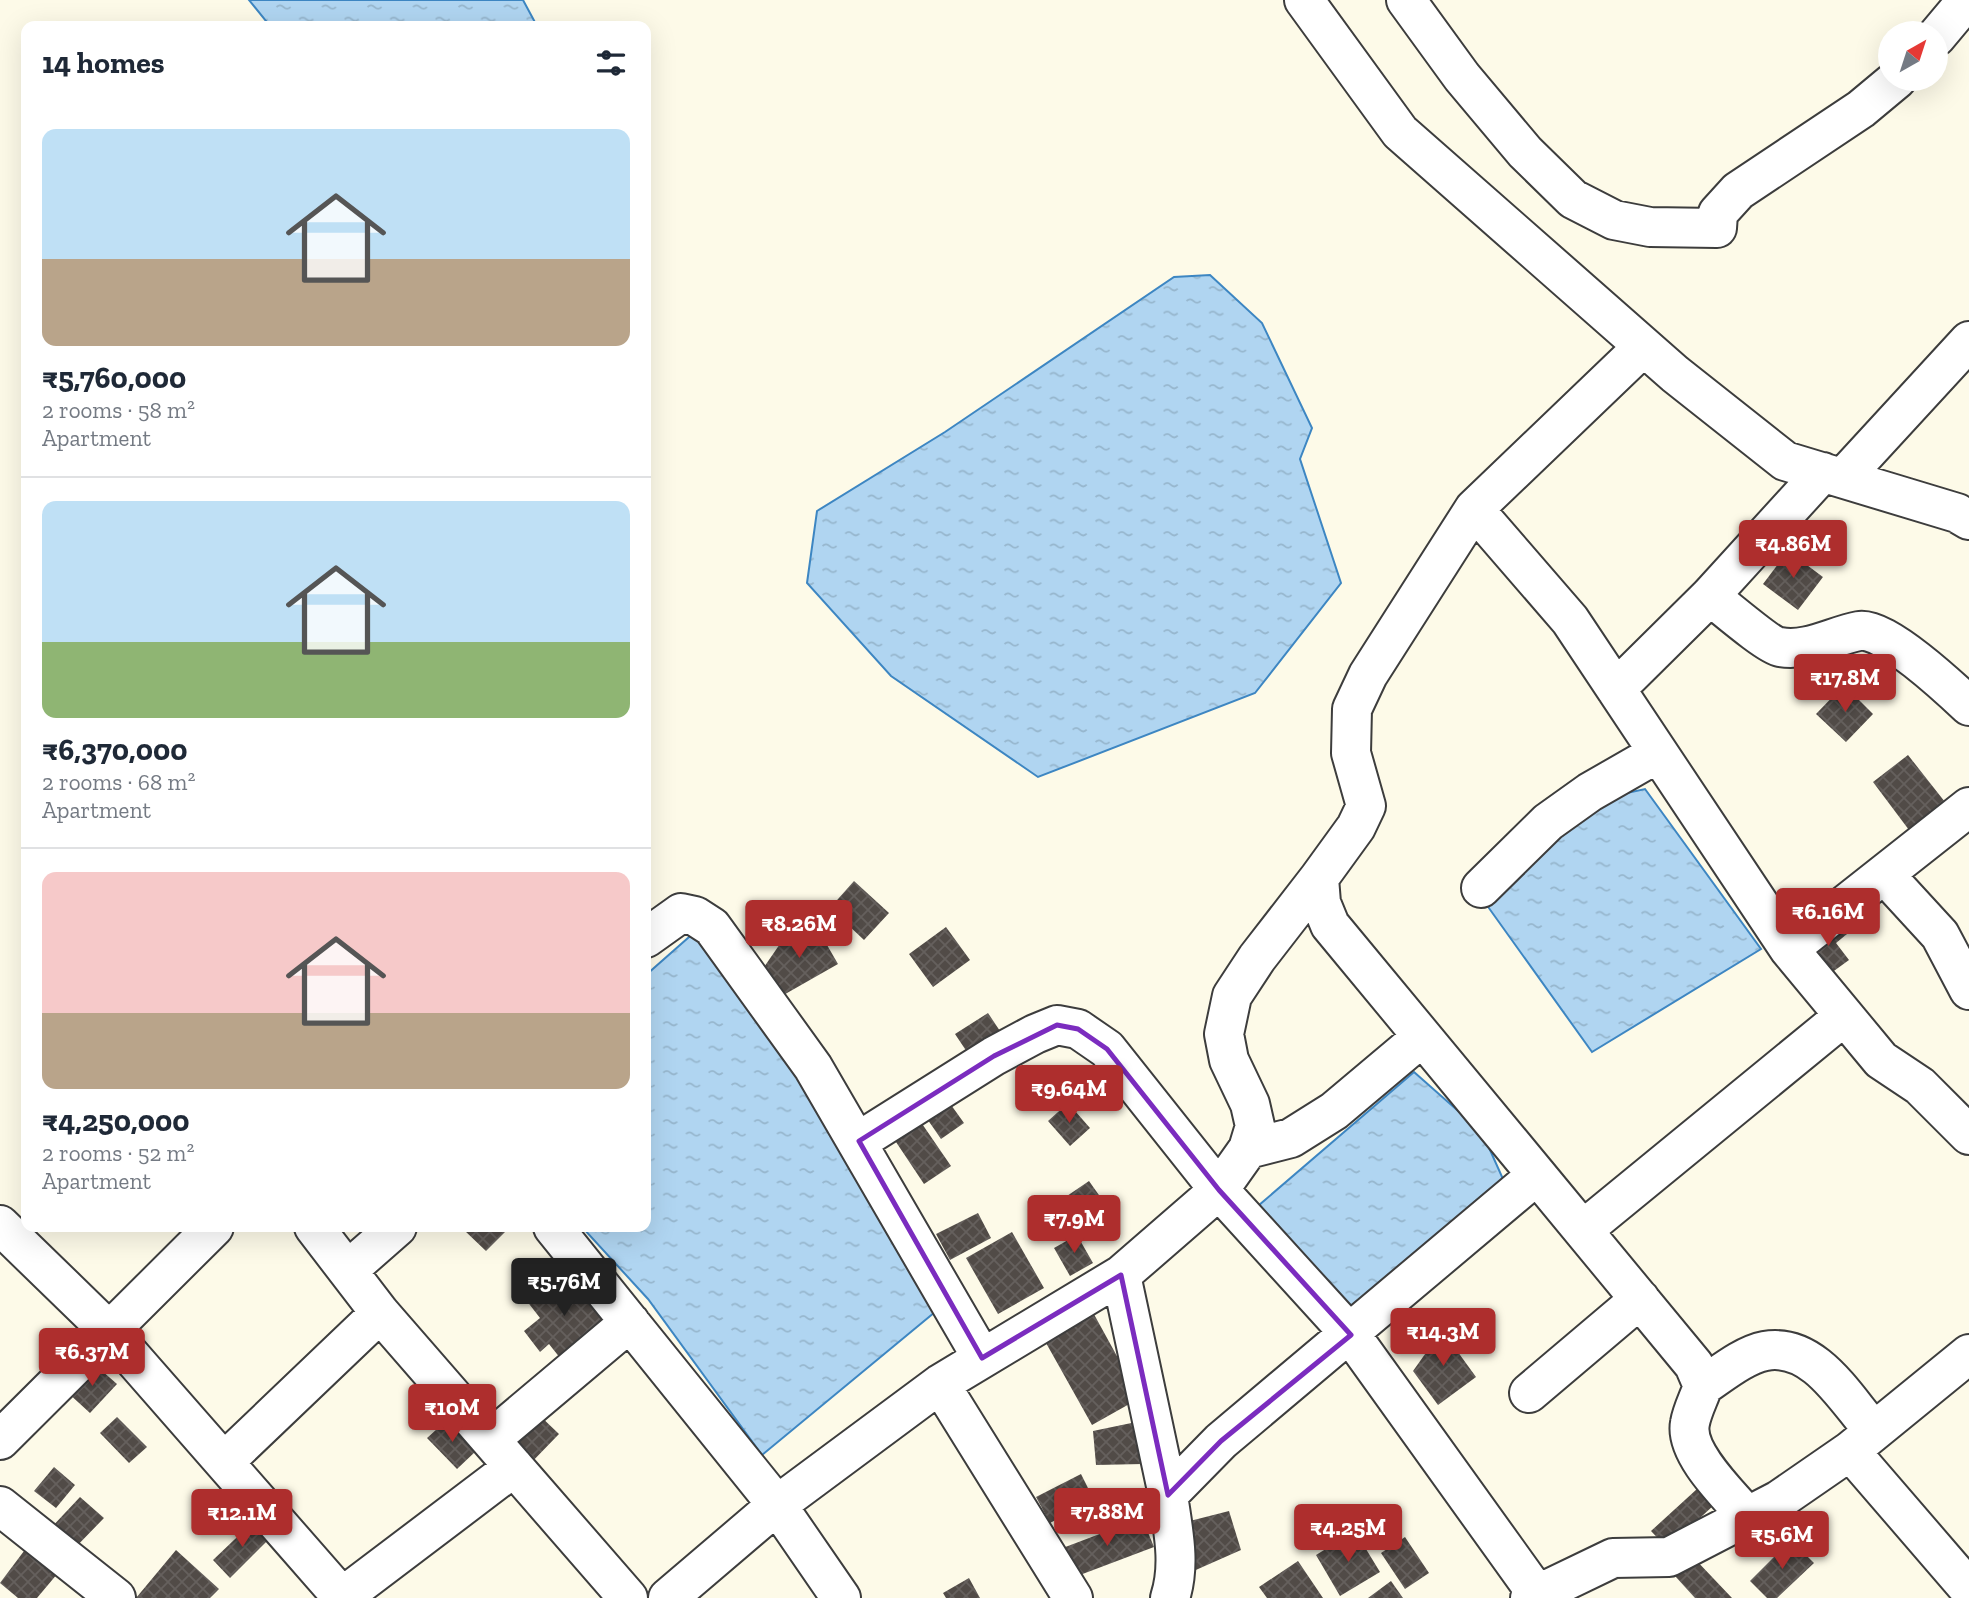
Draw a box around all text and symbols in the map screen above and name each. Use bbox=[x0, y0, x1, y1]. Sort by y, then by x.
north arrow bbox=[1878, 21, 1948, 91]
map controls bbox=[1878, 21, 1948, 91]
icon: filters bbox=[592, 44, 630, 82]
text: 14 homes bbox=[42, 45, 165, 81]
icon: home bbox=[273, 175, 399, 301]
text: ₹5,760,000 bbox=[42, 360, 186, 396]
text: 2 rooms · 58 m² bbox=[42, 396, 195, 424]
text: Apartment bbox=[42, 424, 151, 452]
pin: ₹4.86M bbox=[1736, 520, 1850, 580]
text: ₹4.86M bbox=[1755, 529, 1831, 557]
icon: home bbox=[273, 547, 399, 673]
pin: ₹17.8M bbox=[1788, 654, 1902, 714]
text: ₹17.8M bbox=[1810, 663, 1880, 691]
text: ₹6,370,000 bbox=[42, 732, 188, 768]
text: 2 rooms · 68 m² bbox=[42, 768, 195, 796]
text: Apartment bbox=[42, 796, 151, 824]
pin: ₹6.16M bbox=[1771, 888, 1885, 948]
text: ₹6.16M bbox=[1792, 897, 1864, 925]
pin: ₹8.26M bbox=[742, 900, 856, 960]
text: ₹8.26M bbox=[761, 909, 837, 937]
icon: home bbox=[273, 918, 399, 1044]
pin: ₹9.64M bbox=[1012, 1066, 1126, 1125]
text: ₹9.64M bbox=[1031, 1074, 1107, 1102]
text: ₹4,250,000 bbox=[42, 1103, 189, 1139]
text: 2 rooms · 52 m² bbox=[42, 1139, 194, 1167]
text: Apartment bbox=[42, 1167, 151, 1195]
pin: ₹7.9M bbox=[1025, 1196, 1123, 1255]
text: ₹7.9M bbox=[1043, 1204, 1105, 1232]
pin: ₹5.76M bbox=[507, 1258, 621, 1318]
text: ₹5.76M bbox=[527, 1267, 601, 1295]
pin: ₹14.3M bbox=[1386, 1308, 1500, 1368]
text: ₹14.3M bbox=[1406, 1317, 1480, 1345]
pin: ₹6.37M bbox=[35, 1328, 149, 1388]
text: ₹6.37M bbox=[55, 1337, 129, 1365]
pin: ₹10M bbox=[411, 1384, 493, 1444]
text: ₹10M bbox=[424, 1393, 480, 1421]
pin: ₹7.88M bbox=[1050, 1488, 1164, 1548]
pin: ₹12.1M bbox=[185, 1490, 299, 1549]
text: ₹7.88M bbox=[1070, 1497, 1144, 1525]
text: ₹12.1M bbox=[207, 1498, 277, 1526]
pin: ₹4.25M bbox=[1291, 1504, 1405, 1564]
pin: ₹5.6M bbox=[1733, 1512, 1831, 1571]
text: ₹4.25M bbox=[1310, 1513, 1386, 1541]
text: ₹5.6M bbox=[1751, 1520, 1813, 1548]

